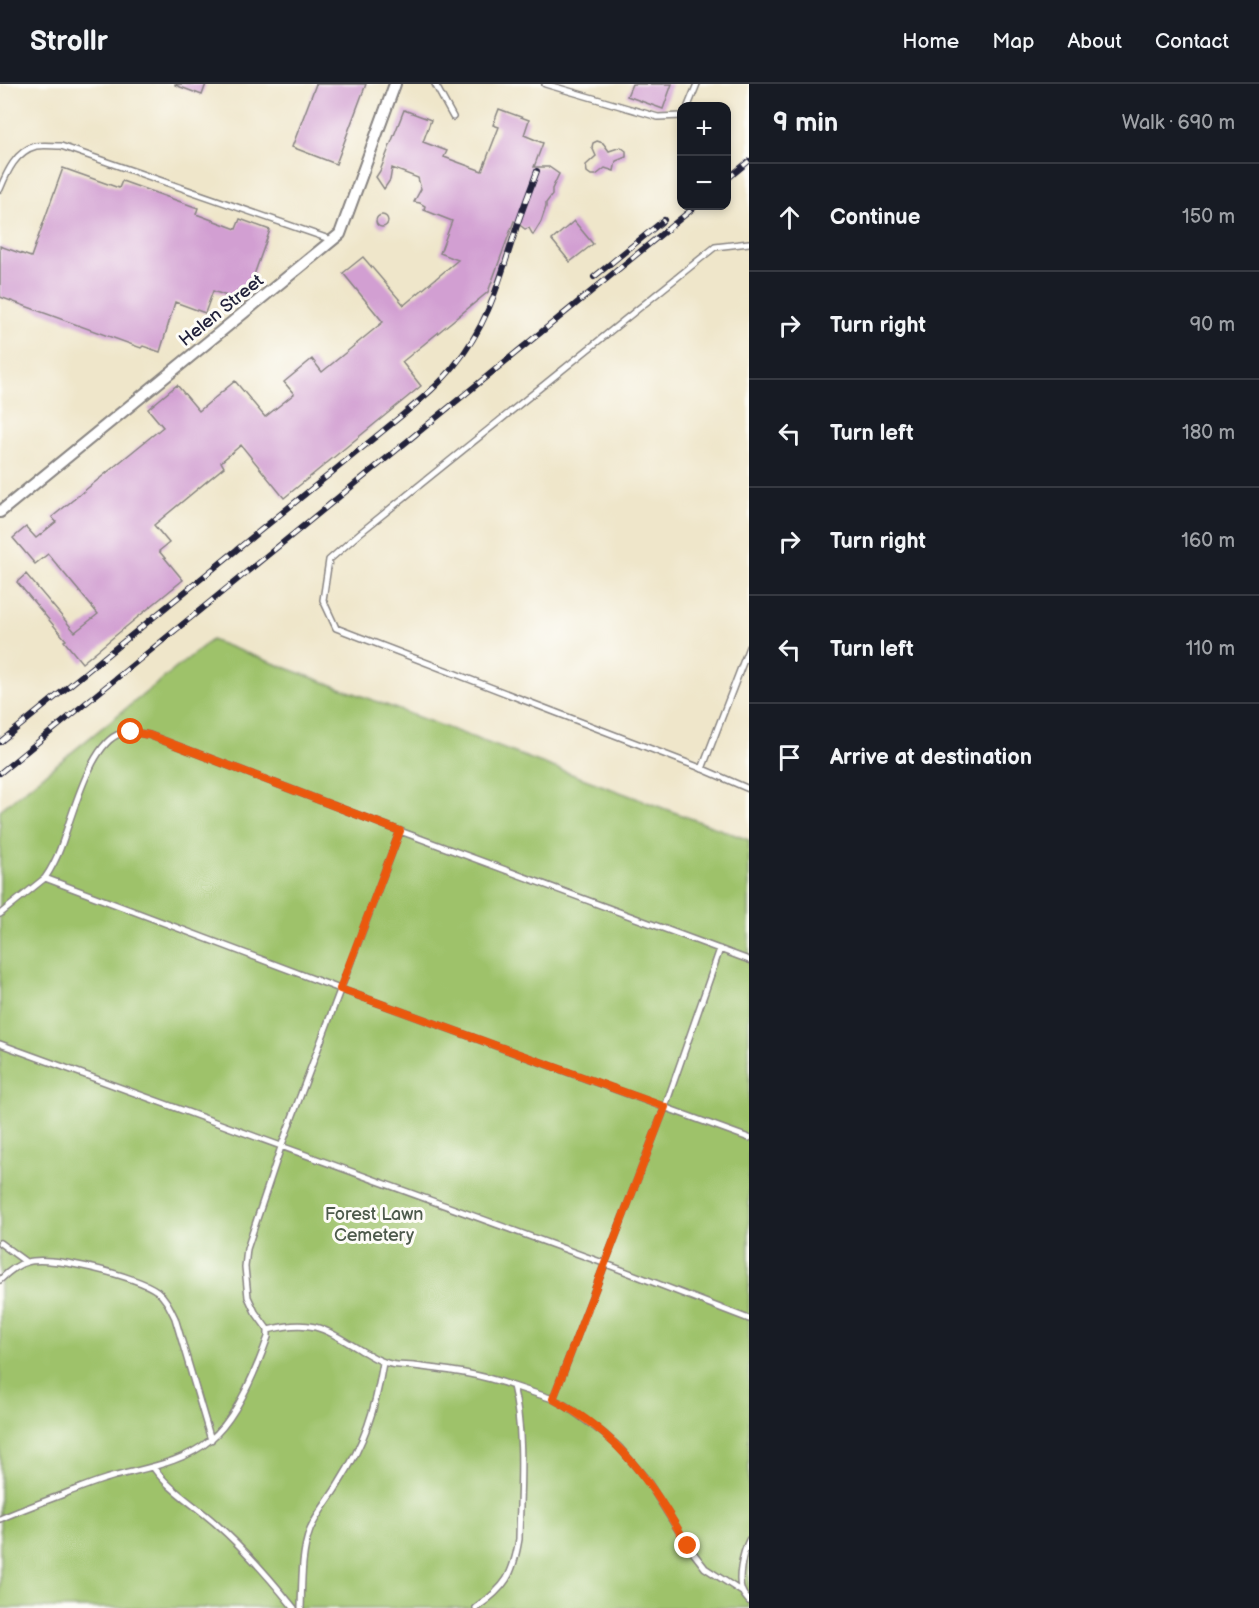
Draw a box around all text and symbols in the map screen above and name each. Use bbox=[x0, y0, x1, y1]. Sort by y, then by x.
text: Strollr bbox=[30, 25, 108, 58]
text: Home bbox=[902, 29, 959, 54]
text: Map bbox=[992, 29, 1034, 54]
text: About bbox=[1067, 29, 1122, 54]
text: Contact bbox=[1155, 29, 1229, 54]
map controls bbox=[677, 102, 731, 210]
button: + bbox=[677, 102, 731, 156]
text: 9 min bbox=[773, 108, 838, 139]
text: Walk · 690 m bbox=[1122, 111, 1235, 135]
button: − bbox=[677, 156, 731, 210]
icon: ahead bbox=[773, 201, 806, 234]
text: Continue bbox=[830, 204, 920, 231]
text: 150 m bbox=[1182, 205, 1235, 229]
street label: Helen Street bbox=[175, 270, 268, 351]
icon: right bbox=[773, 309, 806, 342]
text: Turn right bbox=[830, 312, 926, 339]
text: 90 m bbox=[1190, 313, 1235, 337]
icon: left bbox=[773, 417, 806, 450]
text: Turn left bbox=[830, 420, 914, 447]
text: 180 m bbox=[1182, 421, 1235, 445]
icon: right bbox=[773, 525, 806, 558]
text: Turn right bbox=[830, 528, 926, 555]
text: 160 m bbox=[1181, 529, 1235, 553]
icon: left bbox=[773, 633, 806, 666]
text: Turn left bbox=[830, 636, 914, 663]
text: 110 m bbox=[1186, 637, 1235, 661]
route start bbox=[117, 718, 143, 744]
icon: arrive bbox=[773, 741, 806, 774]
text: Arrive at destination bbox=[830, 744, 1032, 771]
park label: Forest Lawn Cemetery bbox=[325, 1204, 423, 1246]
route end bbox=[674, 1532, 700, 1558]

